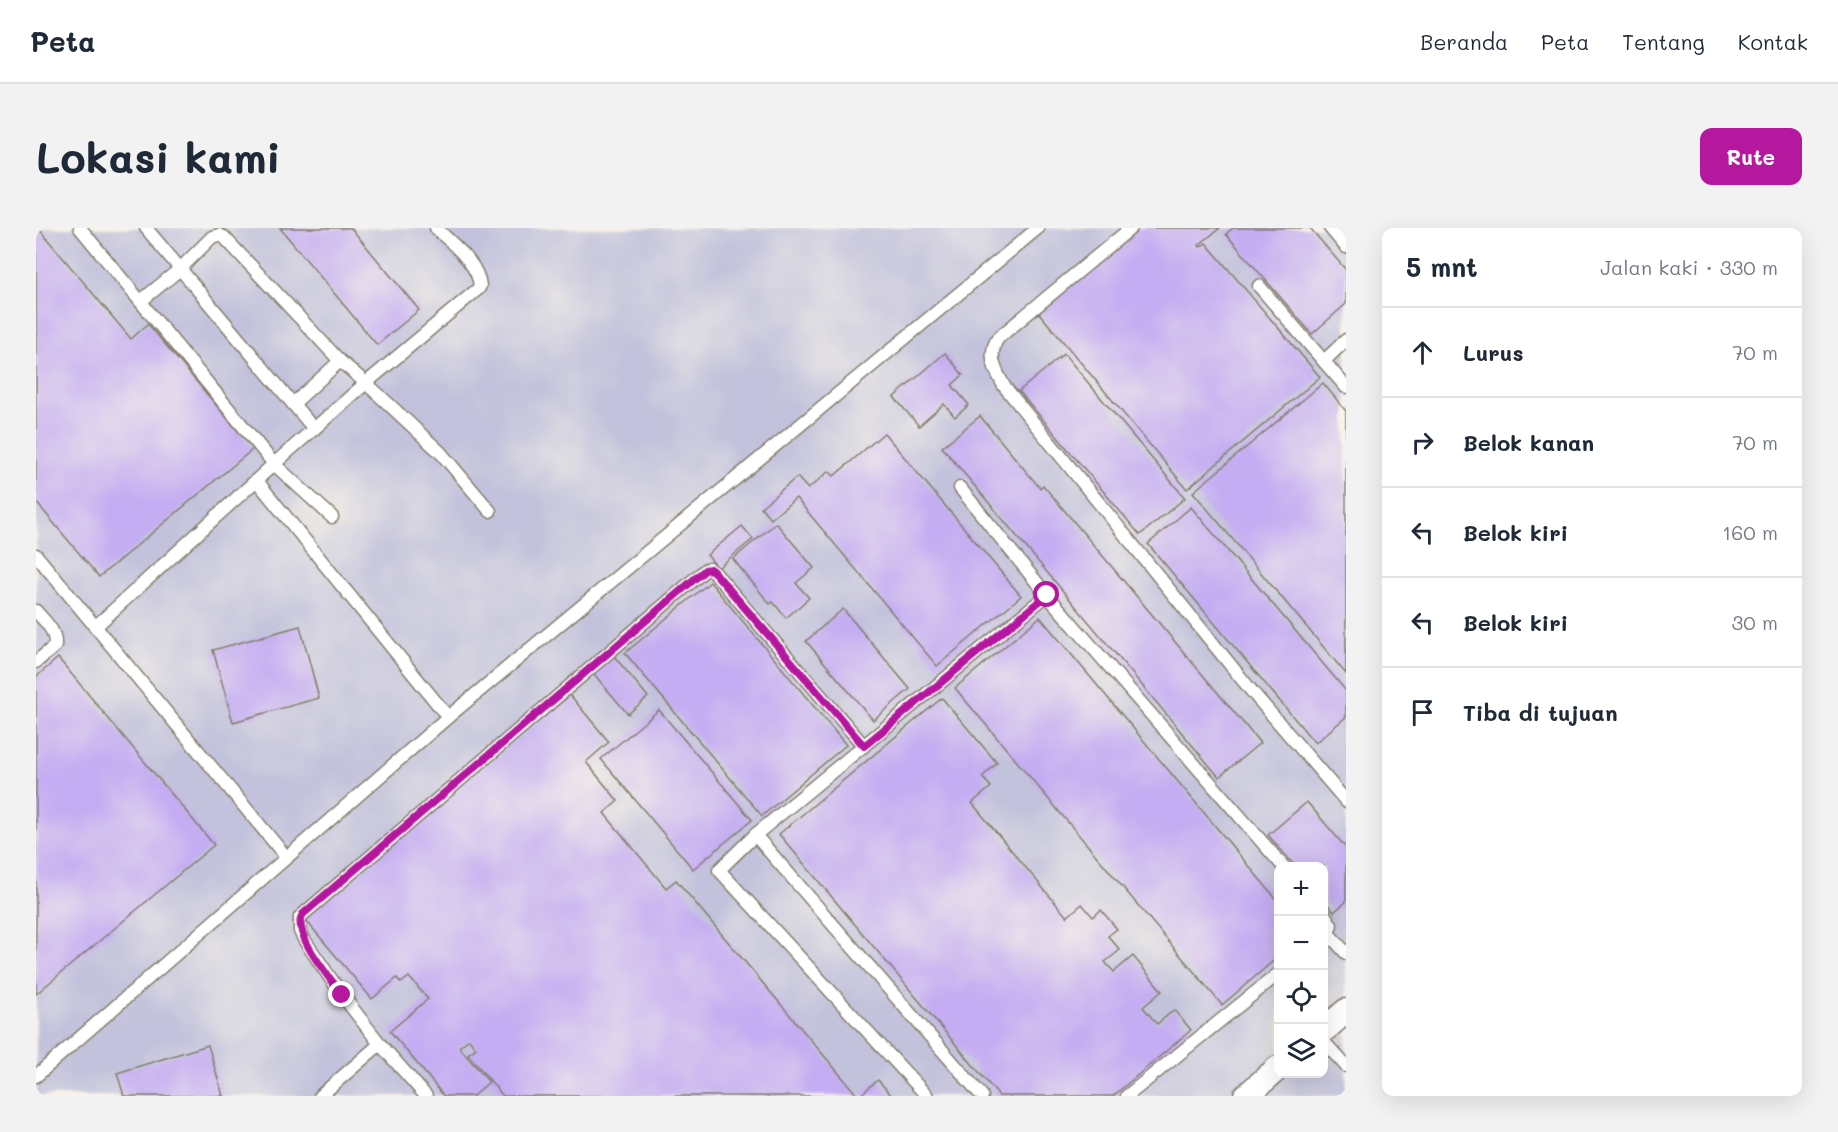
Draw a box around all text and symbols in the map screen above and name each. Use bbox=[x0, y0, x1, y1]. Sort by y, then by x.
text: Peta bbox=[30, 23, 95, 59]
text: Beranda bbox=[1420, 28, 1508, 55]
text: Peta bbox=[1541, 28, 1589, 55]
text: Tentang bbox=[1622, 28, 1705, 55]
text: Kontak bbox=[1738, 28, 1808, 55]
button: Rute bbox=[1700, 128, 1802, 185]
text: Lokasi kami bbox=[36, 129, 281, 184]
text: 5 mnt bbox=[1406, 250, 1478, 284]
text: Jalan kaki · 330 m bbox=[1600, 254, 1778, 280]
icon: ahead bbox=[1406, 336, 1439, 369]
text: Lurus bbox=[1463, 338, 1524, 367]
text: 70 m bbox=[1732, 339, 1778, 365]
icon: right bbox=[1406, 426, 1439, 459]
text: Belok kanan bbox=[1463, 428, 1594, 457]
text: 70 m bbox=[1732, 429, 1778, 455]
icon: left bbox=[1406, 516, 1439, 549]
text: Belok kiri bbox=[1463, 518, 1568, 547]
text: 160 m bbox=[1722, 519, 1778, 545]
route start bbox=[1033, 581, 1059, 607]
icon: left bbox=[1406, 606, 1439, 639]
text: Belok kiri bbox=[1463, 608, 1568, 637]
text: 30 m bbox=[1732, 609, 1778, 635]
icon: arrive bbox=[1406, 696, 1439, 729]
text: Tiba di tujuan bbox=[1463, 698, 1618, 727]
map controls bbox=[1274, 862, 1328, 1078]
button: + bbox=[1274, 862, 1328, 916]
button: − bbox=[1274, 916, 1328, 970]
button: locate bbox=[1274, 970, 1328, 1024]
route end bbox=[328, 981, 354, 1007]
button: layers bbox=[1274, 1024, 1328, 1078]

